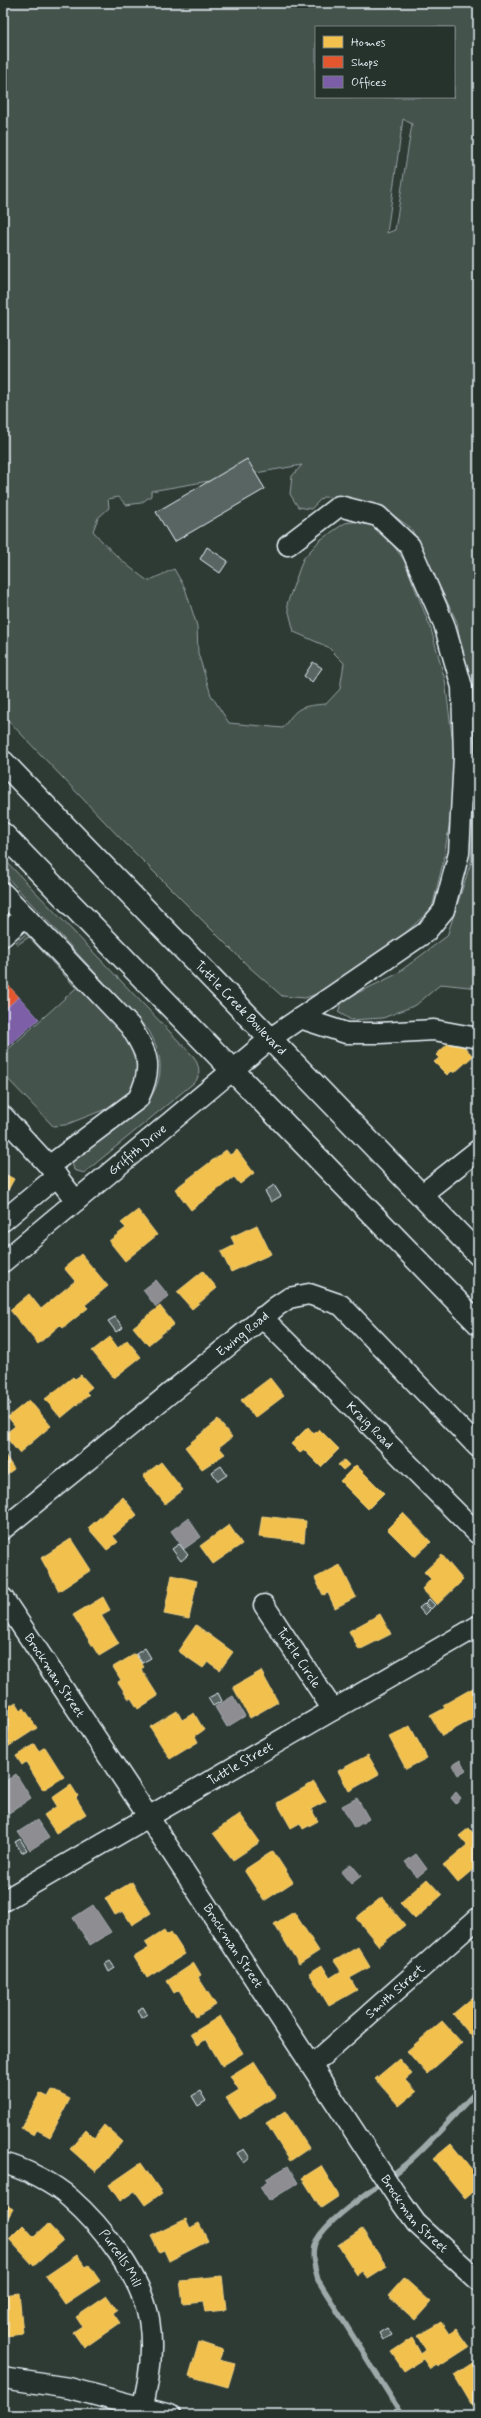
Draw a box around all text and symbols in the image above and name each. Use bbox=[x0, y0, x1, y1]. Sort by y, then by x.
legend bbox=[315, 26, 455, 98]
text: Homes bbox=[351, 35, 386, 51]
text: Shops bbox=[351, 55, 378, 71]
text: Offices bbox=[351, 75, 386, 91]
street label: Tuttle Creek Boulevard bbox=[191, 957, 290, 1059]
street label: Griffith Drive bbox=[104, 1120, 170, 1179]
street label: Ewing Road bbox=[213, 1308, 272, 1360]
street label: Kraig Road bbox=[343, 1398, 397, 1453]
street label: Tuttle Circle bbox=[272, 1624, 325, 1691]
street label: Brockman Street bbox=[20, 1630, 89, 1721]
street label: Tuttle Street bbox=[204, 1738, 276, 1789]
street label: Brockman Street bbox=[199, 1900, 267, 1991]
street label: Smith Street bbox=[362, 1960, 429, 2022]
street label: Brockman Street bbox=[377, 2172, 452, 2257]
street label: Purcells Mill bbox=[95, 2226, 146, 2290]

